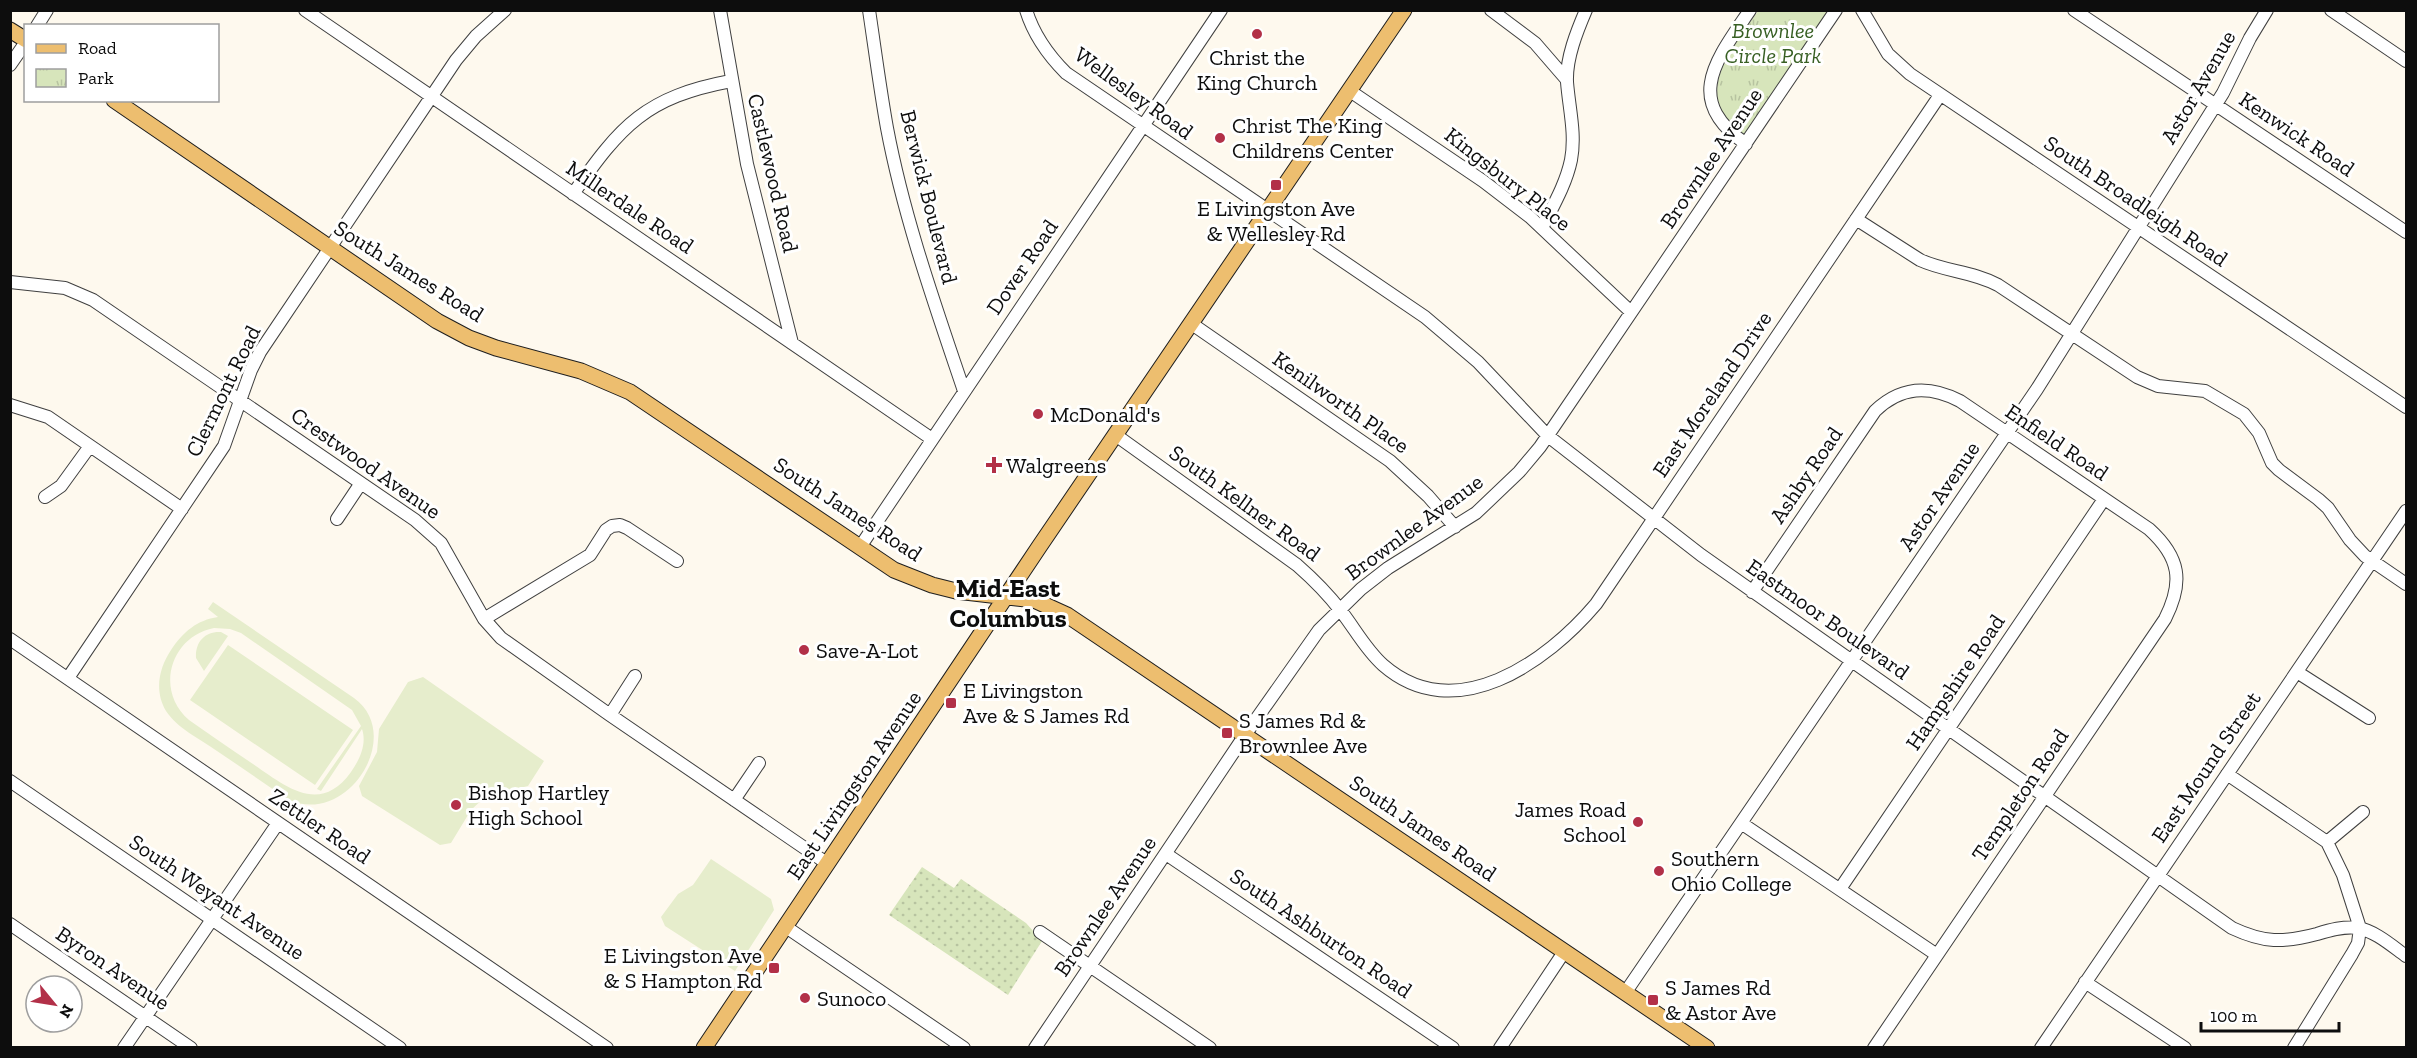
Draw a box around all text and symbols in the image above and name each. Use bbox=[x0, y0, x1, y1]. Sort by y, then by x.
park label: Brownlee Circle Park bbox=[1725, 17, 1822, 69]
legend bbox=[24, 24, 219, 102]
street label: Astor Avenue bbox=[2155, 26, 2241, 148]
marker: Christ the King Church bbox=[1250, 27, 1264, 41]
text: Road bbox=[78, 37, 117, 59]
street label: Wellesley Road bbox=[1069, 41, 1199, 145]
place label: Christ the King Church bbox=[1197, 44, 1318, 96]
text: Park bbox=[78, 67, 114, 89]
street label: Brownlee Avenue bbox=[1654, 83, 1768, 233]
street label: Kenwick Road bbox=[2234, 86, 2360, 182]
street label: Castlewood Road bbox=[742, 91, 804, 255]
street label: Berwick Boulevard bbox=[894, 107, 964, 287]
place label: Christ The King Childrens Center bbox=[1232, 112, 1394, 164]
street label: Kingsbury Place bbox=[1439, 121, 1577, 237]
street label: South Broadleigh Road bbox=[2039, 129, 2233, 273]
marker: Christ The King Childrens Center bbox=[1213, 131, 1227, 145]
street label: Millerdale Road bbox=[561, 154, 699, 260]
marker: E Livingston Ave & Wellesley Rd bbox=[1269, 178, 1283, 192]
place label: E Livingston Ave & Wellesley Rd bbox=[1197, 195, 1355, 247]
street label: South James Road bbox=[329, 214, 489, 328]
street label: Dover Road bbox=[980, 214, 1064, 320]
street label: East Moreland Drive bbox=[1647, 306, 1777, 482]
street label: Clermont Road bbox=[180, 321, 266, 461]
street label: Kenilworth Place bbox=[1268, 345, 1414, 459]
street label: Enfield Road bbox=[2000, 398, 2114, 486]
street label: Crestwood Avenue bbox=[286, 401, 446, 525]
place label: McDonald's bbox=[1050, 401, 1160, 428]
marker: McDonald's bbox=[1031, 407, 1045, 421]
street label: Ashby Road bbox=[1764, 422, 1848, 528]
street label: Astor Avenue bbox=[1893, 436, 1985, 556]
street label: South Kellner Road bbox=[1164, 439, 1326, 567]
street label: South James Road bbox=[769, 451, 927, 567]
place label: Walgreens bbox=[1006, 452, 1106, 479]
marker: Walgreens bbox=[987, 458, 1001, 472]
street label: Brownlee Avenue bbox=[1340, 468, 1488, 586]
street label: Eastmoor Boulevard bbox=[1741, 553, 1915, 685]
district label: Mid-East Columbus bbox=[949, 572, 1067, 634]
street label: Hampshire Road bbox=[1900, 609, 2010, 755]
place label: Save-A-Lot bbox=[816, 637, 919, 664]
marker: Save-A-Lot bbox=[797, 643, 811, 657]
place label: E Livingston Ave & S James Rd bbox=[963, 677, 1129, 729]
street label: East Livingston Avenue bbox=[781, 685, 927, 885]
street label: East Mound Street bbox=[2145, 686, 2267, 848]
marker: E Livingston Ave & S James Rd bbox=[944, 696, 958, 710]
place label: S James Rd & Brownlee Ave bbox=[1239, 707, 1367, 759]
street label: Templeton Road bbox=[1966, 724, 2074, 866]
marker: S James Rd & Brownlee Ave bbox=[1220, 726, 1234, 740]
street label: South James Road bbox=[1344, 769, 1502, 887]
place label: Bishop Hartley High School bbox=[468, 779, 610, 831]
street label: Zettler Road bbox=[264, 782, 376, 870]
place label: James Road School bbox=[1515, 796, 1626, 848]
marker: Bishop Hartley High School bbox=[449, 798, 463, 812]
marker: James Road School bbox=[1631, 815, 1645, 829]
street label: South Weyant Avenue bbox=[124, 828, 310, 966]
street label: Brownlee Avenue bbox=[1048, 831, 1162, 981]
place label: Southern Ohio College bbox=[1671, 845, 1791, 897]
street label: South Ashburton Road bbox=[1225, 862, 1417, 1004]
marker: Southern Ohio College bbox=[1652, 864, 1666, 878]
street label: Byron Avenue bbox=[51, 920, 175, 1016]
place label: E Livingston Ave & S Hampton Rd bbox=[604, 942, 762, 994]
marker: E Livingston Ave & S Hampton Rd bbox=[767, 961, 781, 975]
north arrow bbox=[24, 974, 84, 1034]
place label: S James Rd & Astor Ave bbox=[1665, 974, 1776, 1026]
place label: Sunoco bbox=[817, 985, 886, 1012]
marker: Sunoco bbox=[798, 991, 812, 1005]
marker: S James Rd & Astor Ave bbox=[1646, 993, 1660, 1007]
scale bar bbox=[2201, 995, 2339, 1033]
text: N bbox=[55, 1001, 78, 1021]
text: 100 m bbox=[2210, 1005, 2258, 1027]

